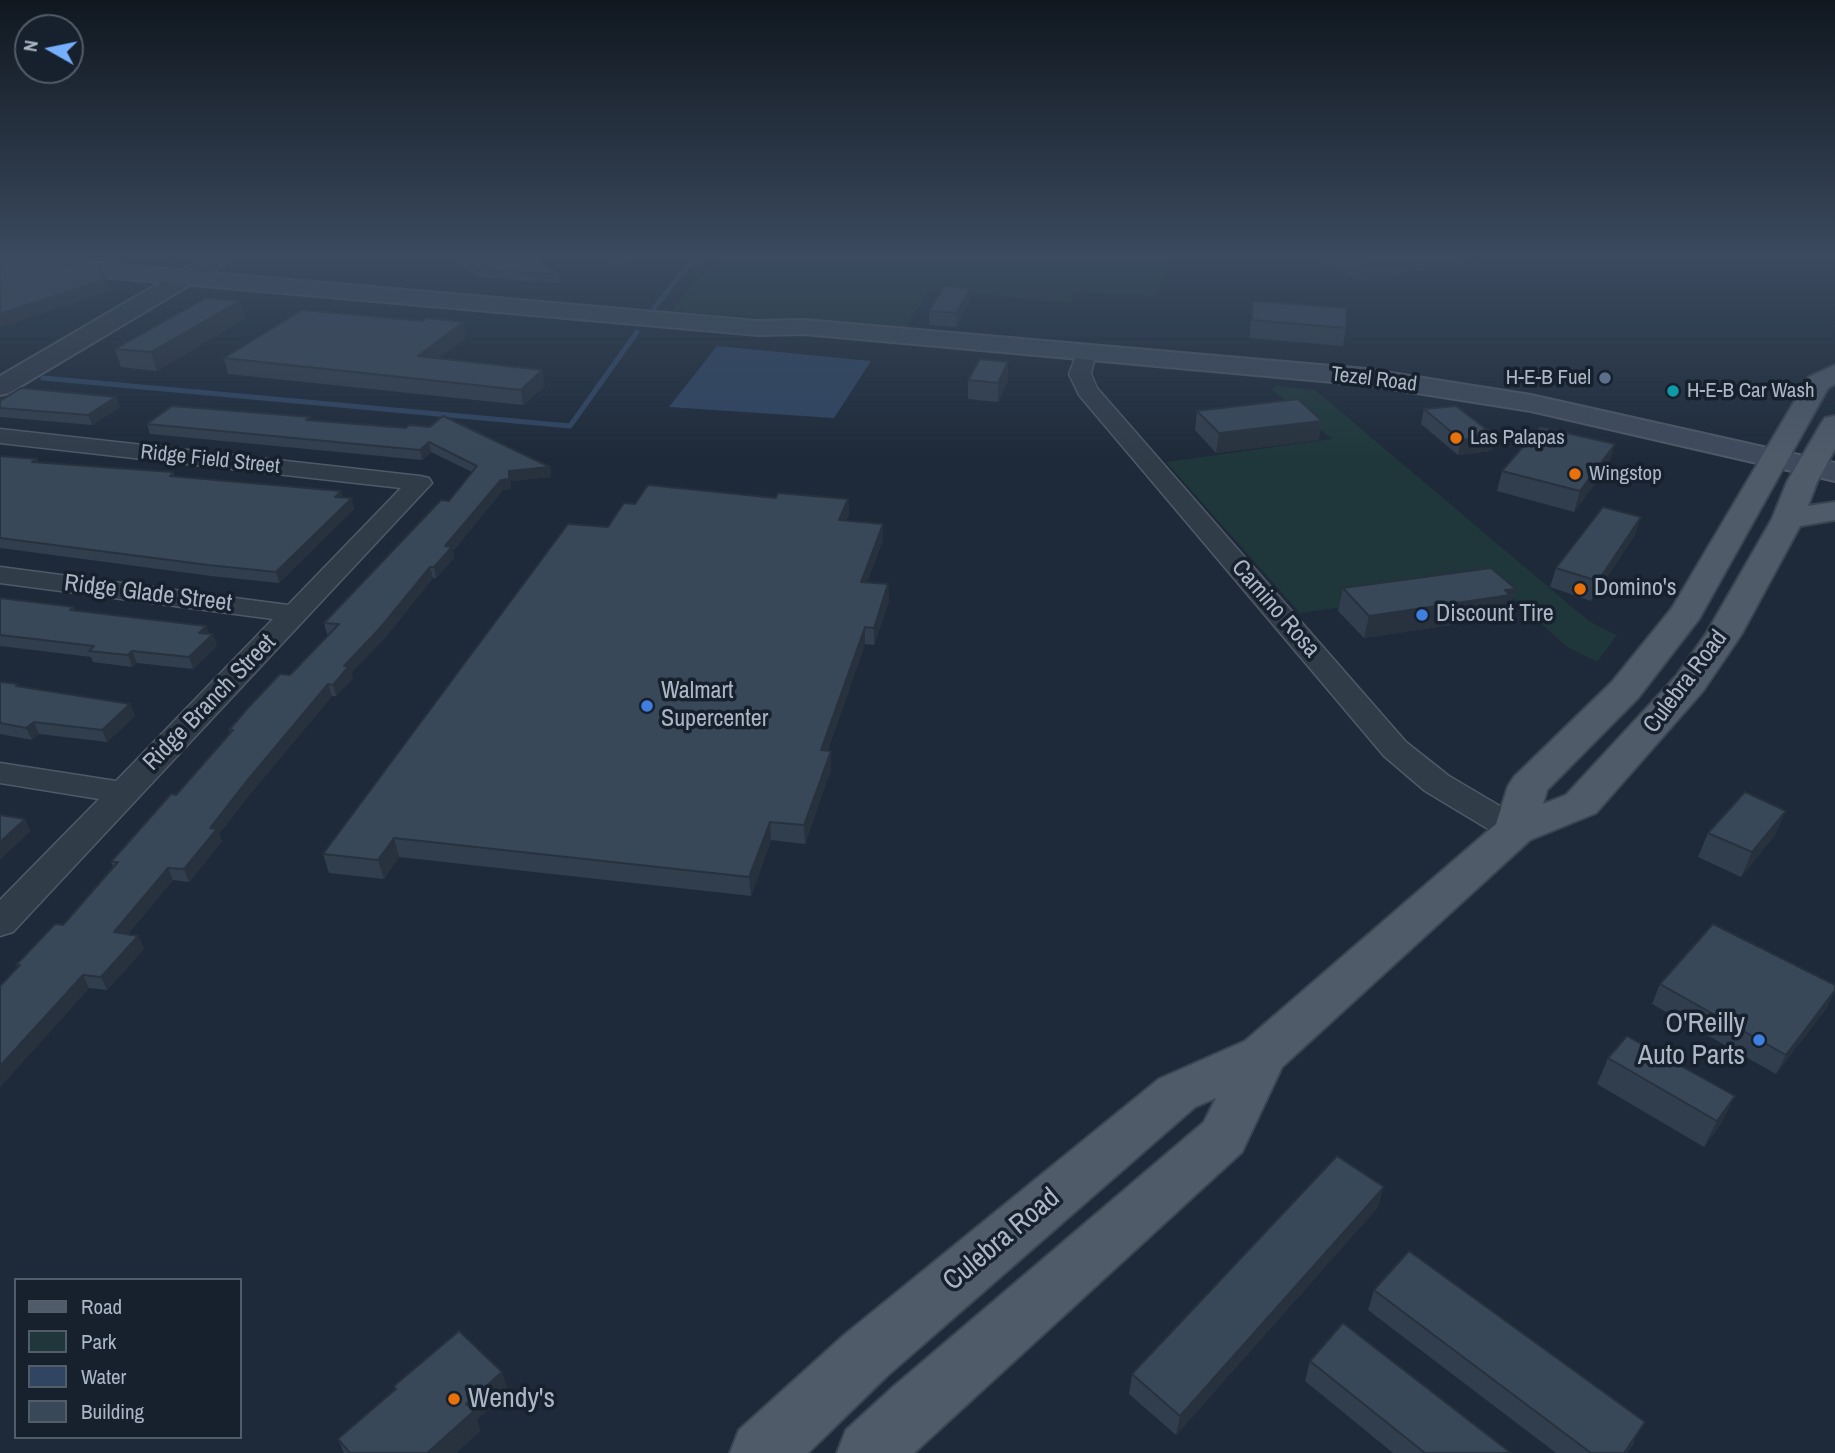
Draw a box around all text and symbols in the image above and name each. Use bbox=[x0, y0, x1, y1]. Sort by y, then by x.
north arrow bbox=[14, 14, 84, 84]
text: N bbox=[17, 38, 44, 54]
street label: Tezel Road bbox=[1330, 362, 1418, 398]
place label: H-E-B Fuel bbox=[1506, 365, 1591, 391]
marker: H-E-B Fuel bbox=[1597, 370, 1613, 386]
place label: H-E-B Car Wash bbox=[1687, 378, 1815, 404]
marker: H-E-B Car Wash bbox=[1665, 383, 1681, 399]
place label: Las Palapas bbox=[1470, 425, 1565, 451]
marker: Las Palapas bbox=[1448, 430, 1464, 446]
street label: Ridge Field Street bbox=[139, 440, 281, 480]
place label: Wingstop bbox=[1589, 461, 1662, 487]
marker: Wingstop bbox=[1567, 466, 1583, 482]
street label: Camino Rosa bbox=[1225, 554, 1325, 664]
street label: Ridge Glade Street bbox=[63, 569, 233, 619]
place label: Domino's bbox=[1594, 575, 1677, 603]
marker: Domino's bbox=[1572, 581, 1588, 597]
place label: Discount Tire bbox=[1436, 601, 1554, 629]
marker: Discount Tire bbox=[1414, 607, 1430, 623]
street label: Culebra Road bbox=[1638, 625, 1734, 739]
street label: Ridge Branch Street bbox=[138, 629, 282, 777]
place label: Walmart Supercenter bbox=[661, 678, 768, 734]
marker: Walmart Supercenter bbox=[639, 698, 655, 714]
place label: O'Reilly Auto Parts bbox=[1638, 1007, 1745, 1073]
marker: O'Reilly Auto Parts bbox=[1751, 1032, 1767, 1048]
street label: Culebra Road bbox=[937, 1182, 1067, 1298]
legend bbox=[14, 1278, 242, 1439]
text: Road bbox=[81, 1292, 122, 1321]
text: Park bbox=[81, 1327, 116, 1356]
text: Water bbox=[81, 1362, 126, 1391]
place label: Wendy's bbox=[468, 1382, 555, 1416]
marker: Wendy's bbox=[446, 1391, 462, 1407]
text: Building bbox=[81, 1397, 144, 1426]

